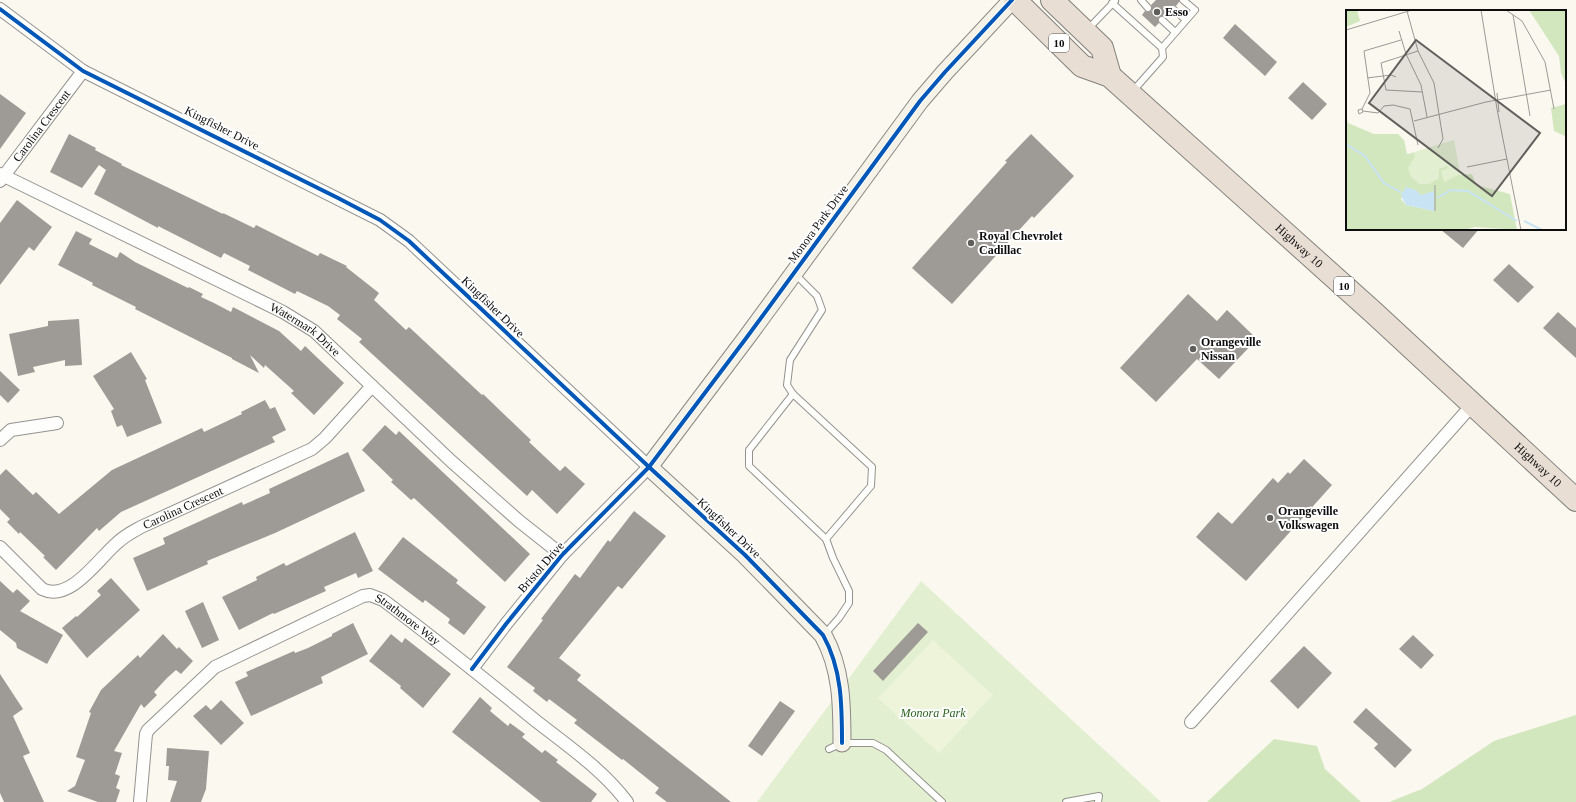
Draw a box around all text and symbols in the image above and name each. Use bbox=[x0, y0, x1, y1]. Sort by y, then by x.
place label: Esso bbox=[1165, 5, 1188, 19]
marker: Esso bbox=[1152, 7, 1162, 17]
inset map bbox=[1346, 10, 1566, 230]
road number: 10 bbox=[1049, 34, 1069, 52]
street label: Carolina Crescent bbox=[10, 87, 74, 165]
street label: Kingfisher Drive bbox=[182, 103, 262, 153]
street label: Monora Park Drive bbox=[785, 182, 851, 266]
street label: Highway 10 bbox=[1273, 221, 1326, 271]
place label: Royal Chevrolet Cadillac bbox=[979, 229, 1062, 257]
marker: Royal Chevrolet Cadillac bbox=[966, 238, 976, 248]
street label: Kingfisher Drive bbox=[459, 274, 527, 340]
road number: 10 bbox=[1334, 277, 1354, 295]
street label: Watermark Drive bbox=[268, 300, 343, 359]
place label: Orangeville Nissan bbox=[1201, 335, 1262, 363]
marker: Orangeville Nissan bbox=[1188, 344, 1198, 354]
street label: Highway 10 bbox=[1512, 440, 1564, 490]
street label: Carolina Crescent bbox=[141, 483, 226, 532]
street label: Kingfisher Drive bbox=[694, 495, 764, 561]
place label: Orangeville Volkswagen bbox=[1278, 504, 1339, 532]
marker: Orangeville Volkswagen bbox=[1265, 513, 1275, 523]
street label: Bristol Drive bbox=[515, 539, 567, 595]
street label: Strathmore Way bbox=[373, 591, 443, 648]
park label: Monora Park bbox=[900, 706, 966, 720]

